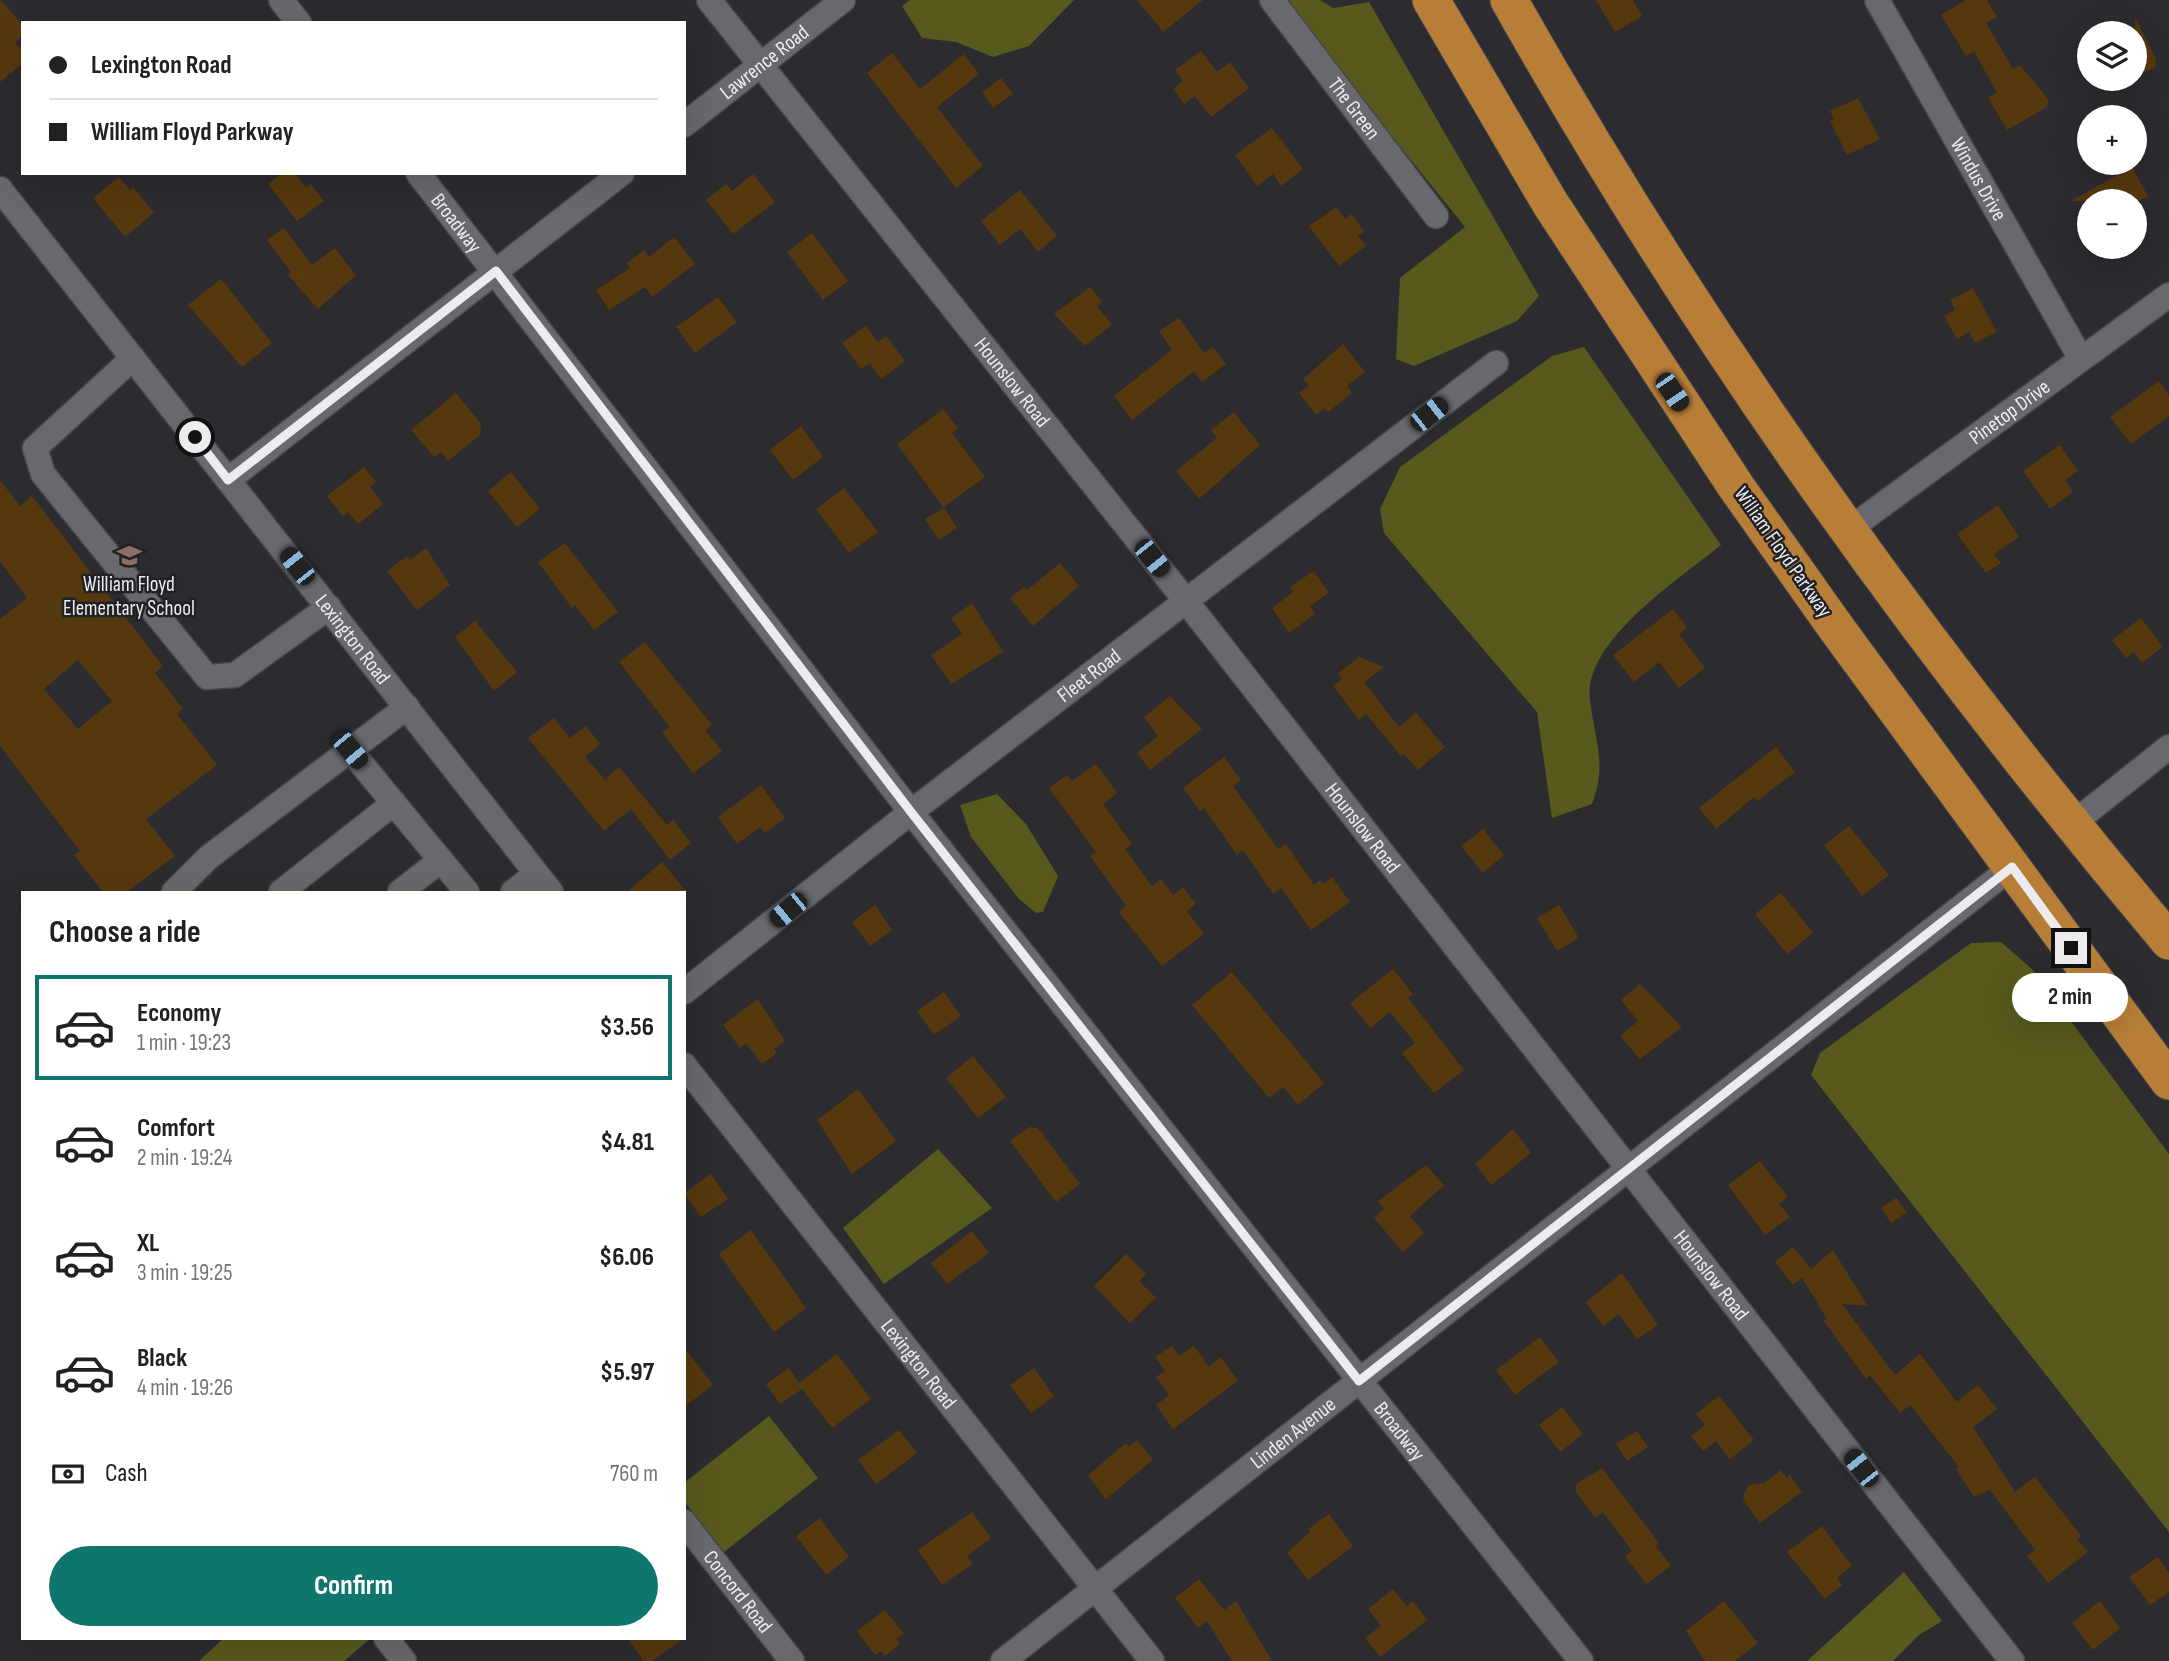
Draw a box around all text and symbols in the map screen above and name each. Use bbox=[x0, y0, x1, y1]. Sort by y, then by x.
street label: Lawrence Road bbox=[715, 19, 814, 104]
map controls bbox=[2077, 21, 2147, 259]
button: layers bbox=[2077, 21, 2147, 91]
text: Lexington Road bbox=[91, 50, 232, 81]
street label: The Green bbox=[1323, 72, 1386, 144]
button: + bbox=[2077, 105, 2147, 175]
text: William Floyd Parkway bbox=[91, 117, 293, 148]
street label: Windus Drive bbox=[1945, 133, 2012, 225]
street label: Broadway bbox=[426, 188, 487, 258]
button: − bbox=[2077, 189, 2147, 259]
street label: Hounslow Road bbox=[969, 332, 1056, 432]
car bbox=[1652, 369, 1693, 415]
street label: Pinetop Drive bbox=[1964, 374, 2055, 450]
car bbox=[1406, 393, 1453, 435]
route start bbox=[179, 421, 211, 453]
street label: William Floyd Parkway bbox=[1729, 482, 1837, 622]
car bbox=[1131, 535, 1174, 581]
school or university icon: William Floyd Elementary School bbox=[115, 541, 143, 569]
car bbox=[276, 543, 319, 589]
place label: William Floyd Elementary School bbox=[63, 572, 195, 621]
street label: Lexington Road bbox=[310, 589, 396, 689]
street label: Fleet Road bbox=[1052, 643, 1126, 708]
car bbox=[329, 727, 372, 773]
street label: Hounslow Road bbox=[1320, 778, 1406, 878]
car bbox=[766, 889, 811, 931]
text: Choose a ride bbox=[49, 913, 201, 952]
route end bbox=[2055, 932, 2087, 964]
callout: 2 min bbox=[2013, 972, 2129, 1021]
text: 2 min bbox=[2048, 983, 2092, 1011]
icon: car bbox=[53, 996, 116, 1059]
text: Economy bbox=[137, 998, 221, 1029]
text: $3.56 bbox=[599, 1012, 654, 1043]
text: 1 min · 19:23 bbox=[137, 1029, 231, 1057]
icon: car bbox=[53, 1111, 116, 1174]
text: Comfort bbox=[137, 1113, 215, 1144]
text: $4.81 bbox=[600, 1127, 654, 1158]
text: 2 min · 19:24 bbox=[137, 1144, 232, 1172]
street label: Hounslow Road bbox=[1668, 1225, 1754, 1325]
icon: car bbox=[53, 1226, 116, 1289]
text: XL bbox=[137, 1228, 159, 1259]
text: $6.06 bbox=[599, 1242, 654, 1273]
text: 3 min · 19:25 bbox=[137, 1259, 232, 1287]
street label: Lexington Road bbox=[876, 1314, 962, 1414]
icon: car bbox=[53, 1341, 116, 1404]
text: Black bbox=[137, 1343, 187, 1374]
text: $5.97 bbox=[600, 1357, 654, 1388]
text: 4 min · 19:26 bbox=[137, 1374, 233, 1402]
street label: Linden Avenue bbox=[1245, 1392, 1341, 1474]
street label: Broadway bbox=[1369, 1397, 1431, 1466]
car bbox=[1840, 1445, 1883, 1491]
icon: cash bbox=[49, 1455, 87, 1493]
text: Cash bbox=[105, 1458, 148, 1489]
text: 760 m bbox=[610, 1460, 658, 1488]
street label: Concord Road bbox=[698, 1545, 778, 1638]
button: Confirm bbox=[49, 1546, 658, 1626]

